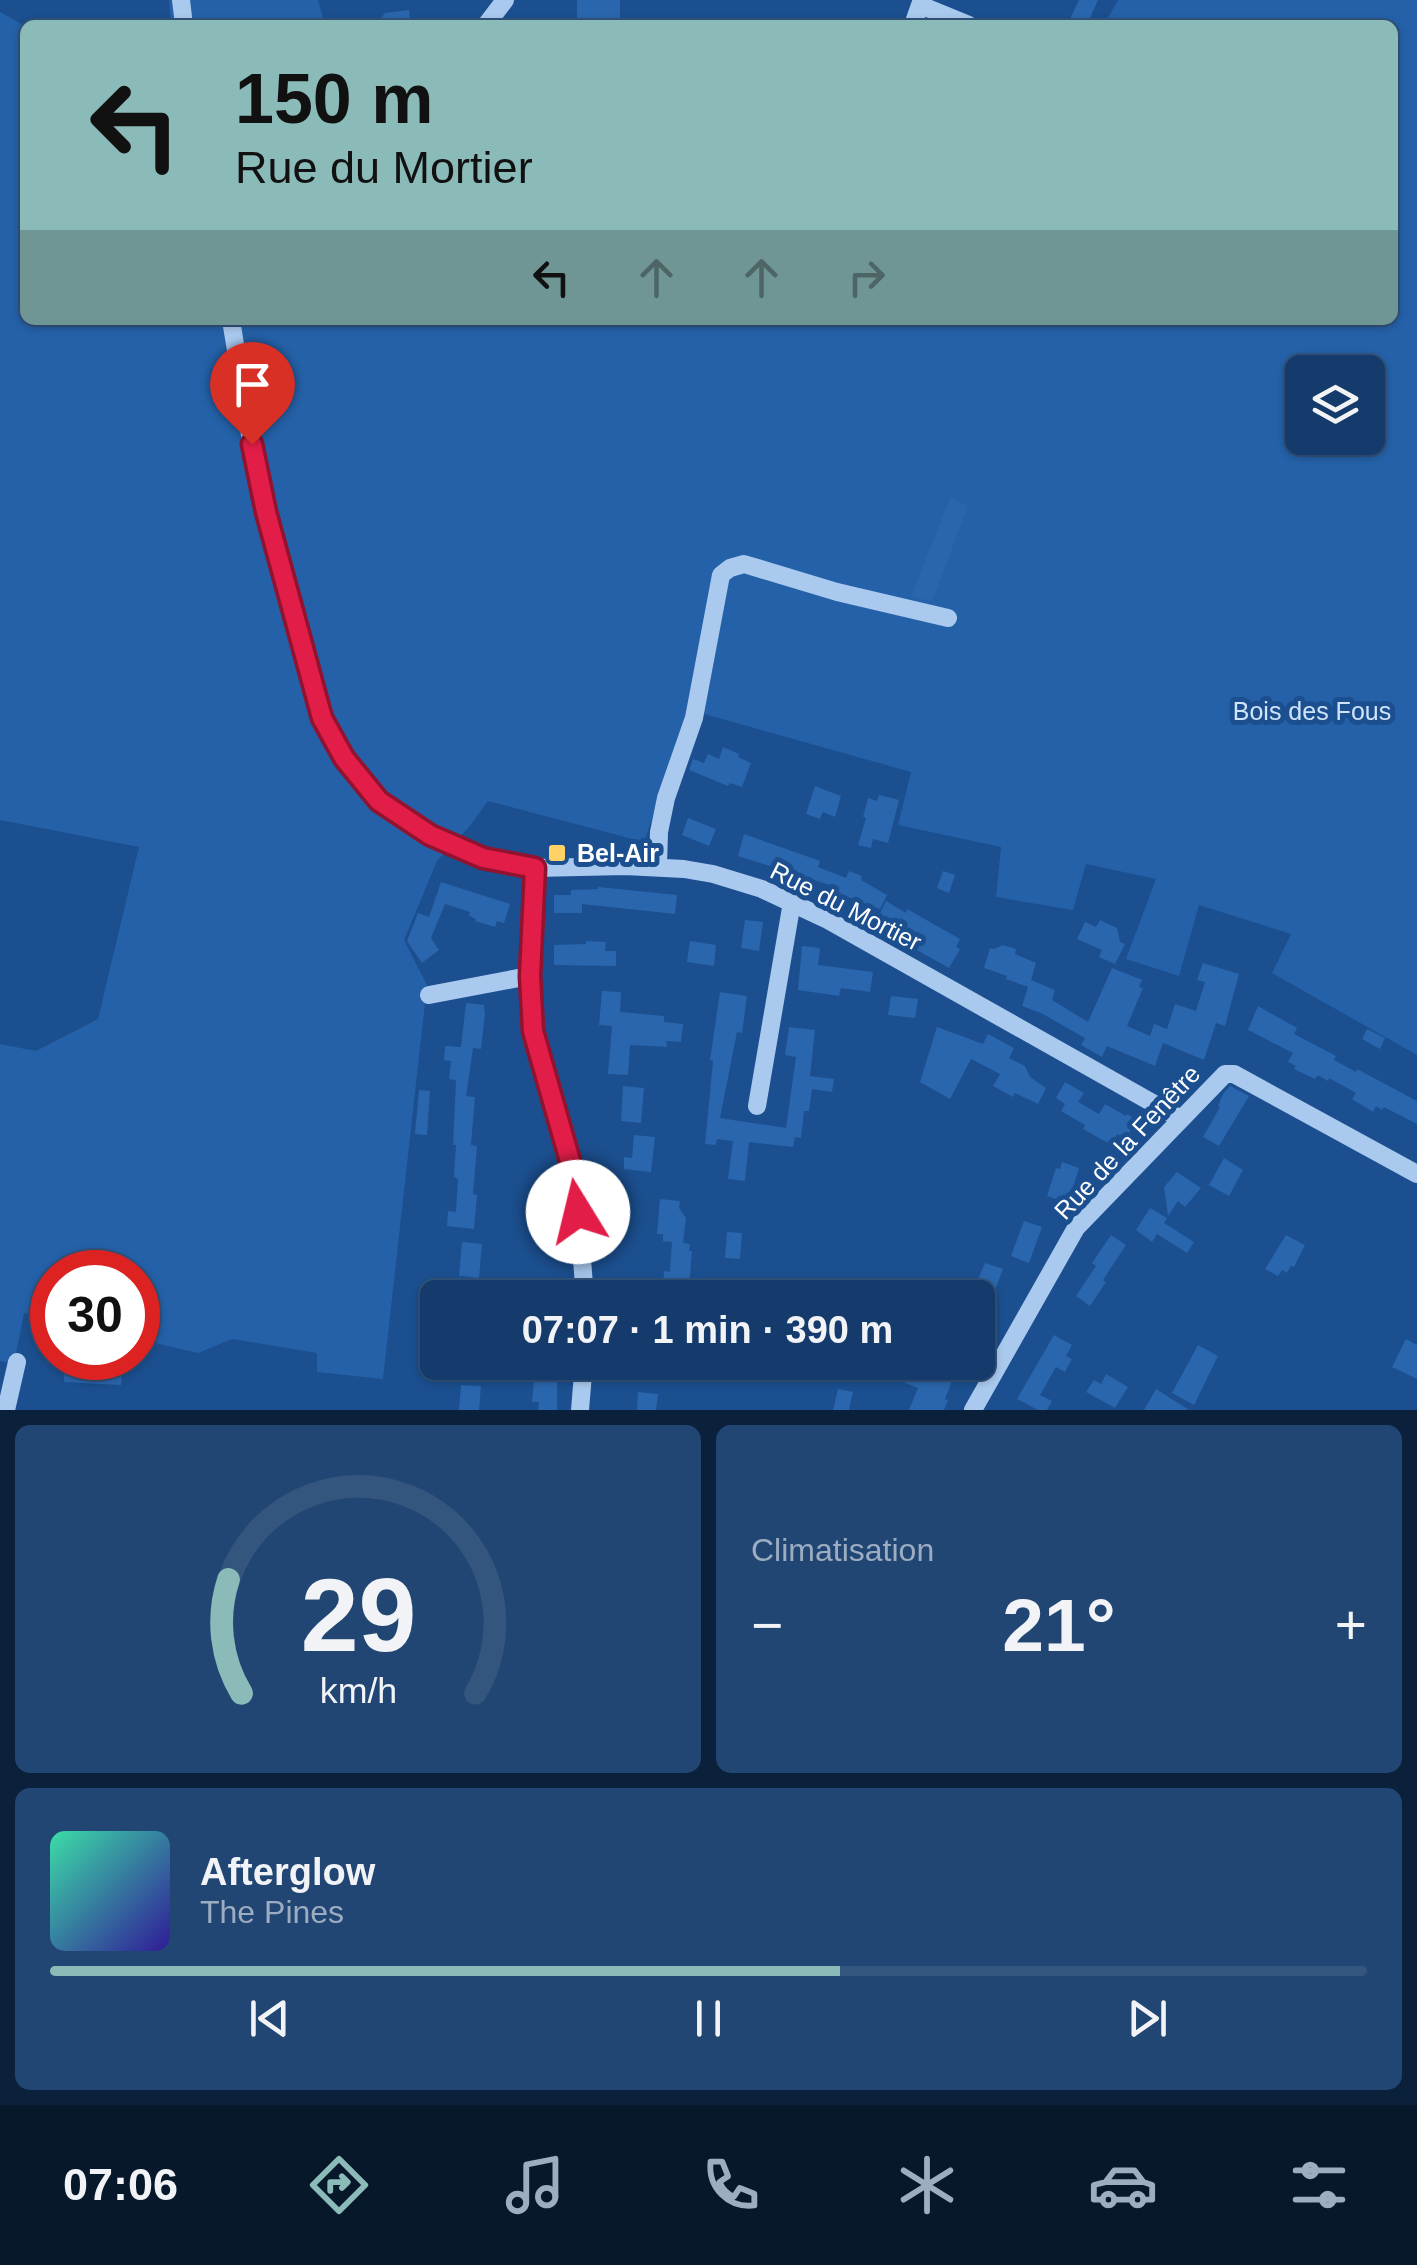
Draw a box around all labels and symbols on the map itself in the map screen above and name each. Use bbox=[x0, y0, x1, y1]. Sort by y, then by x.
pin bbox=[210, 342, 295, 445]
park label: Bois des Fous bbox=[1233, 697, 1391, 725]
place label: Bel-Air bbox=[577, 839, 659, 867]
marker: Bel-Air bbox=[546, 842, 568, 864]
street label: Rue du Mortier bbox=[766, 856, 926, 956]
street label: Rue de la Fenêtre bbox=[1049, 1059, 1205, 1225]
position arrow bbox=[526, 1160, 630, 1264]
speed limit sign: 30 bbox=[30, 1250, 160, 1380]

